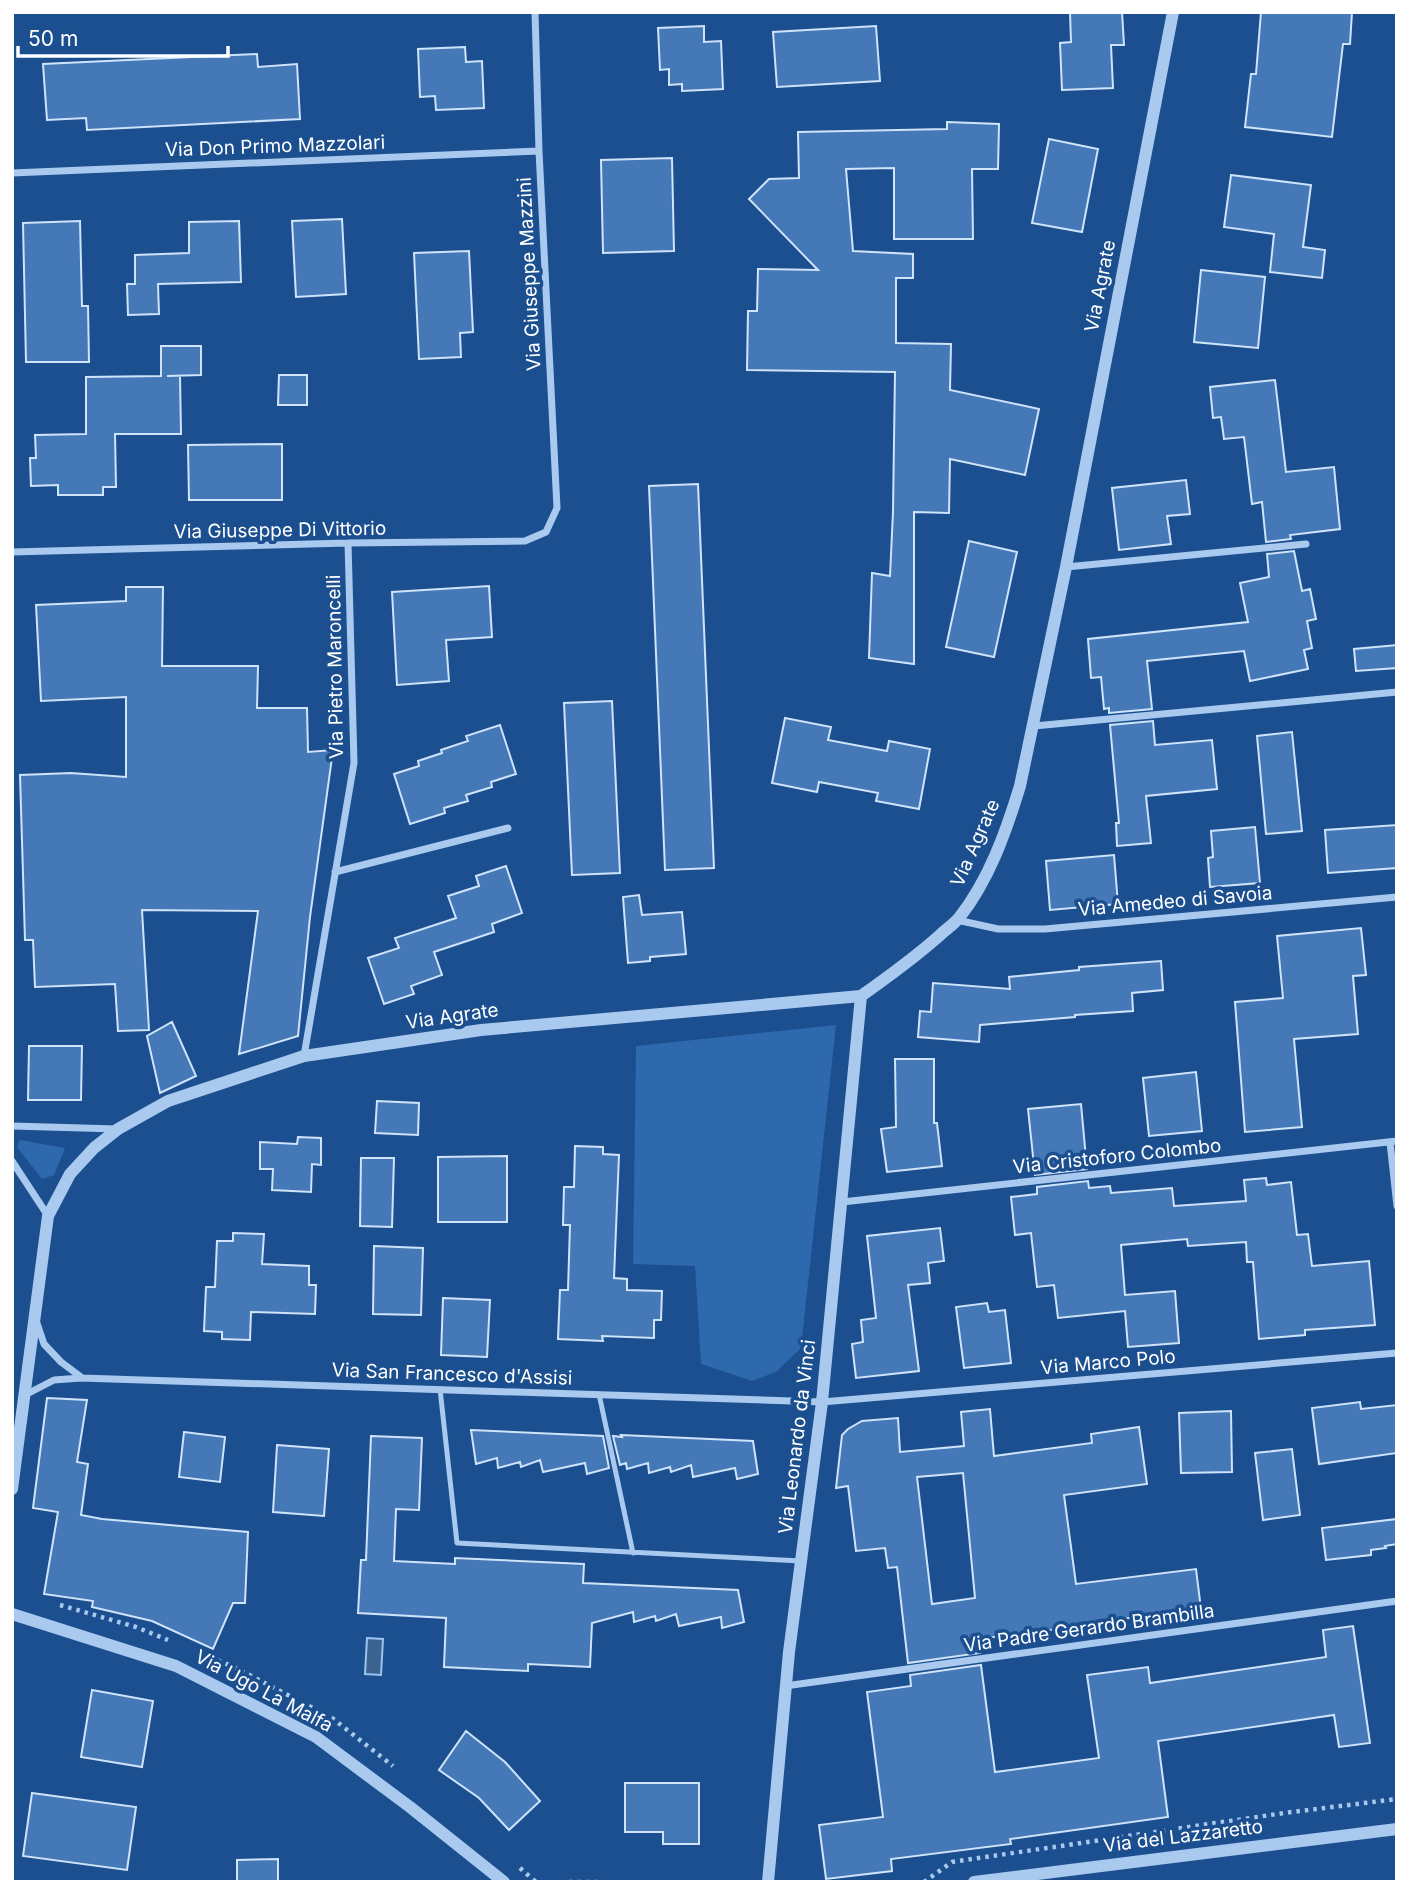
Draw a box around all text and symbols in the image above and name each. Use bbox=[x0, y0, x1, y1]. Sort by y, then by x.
scale bar bbox=[18, 14, 228, 58]
text: 50 m bbox=[28, 26, 78, 51]
street label: Via Don Primo Mazzolari bbox=[165, 131, 385, 161]
street label: Via Giuseppe Mazzini bbox=[512, 177, 546, 371]
street label: Via Agrate bbox=[1080, 238, 1120, 334]
street label: Via Giuseppe Di Vittorio bbox=[174, 517, 386, 543]
street label: Via Pietro Maroncelli bbox=[322, 575, 348, 759]
street label: Via Agrate bbox=[945, 796, 1005, 890]
street label: Via Amedeo di Savoia bbox=[1077, 881, 1273, 921]
street label: Via Agrate bbox=[404, 998, 500, 1034]
street label: Via Cristoforo Colombo bbox=[1012, 1134, 1222, 1178]
street label: Via Leonardo da Vinci bbox=[774, 1338, 820, 1536]
street label: Via Marco Polo bbox=[1040, 1345, 1176, 1379]
street label: Via San Francesco d'Assisi bbox=[331, 1358, 573, 1390]
street label: Via Padre Gerardo Brambilla bbox=[962, 1599, 1216, 1657]
street label: Via Ugo La Malfa bbox=[191, 1645, 337, 1737]
street label: Via del Lazzaretto bbox=[1102, 1815, 1264, 1857]

